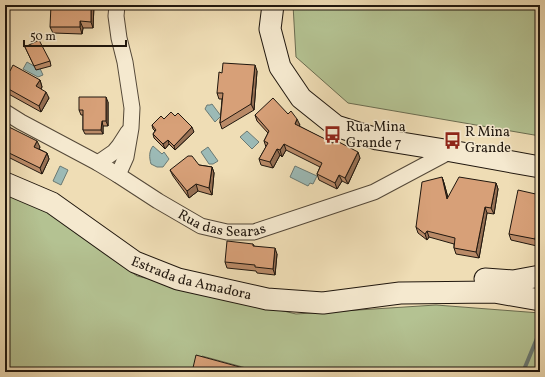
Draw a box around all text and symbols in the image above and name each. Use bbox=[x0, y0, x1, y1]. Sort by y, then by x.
scale bar bbox=[24, 22, 126, 48]
text: 50 m bbox=[30, 29, 56, 45]
place label: Rua Mina Grande 7 bbox=[346, 118, 406, 153]
place label: R Mina Grande bbox=[465, 123, 511, 158]
bus stop icon: Rua Mina Grande 7 bbox=[323, 125, 343, 145]
bus stop icon: R Mina Grande bbox=[442, 130, 462, 150]
street label: Rua das Searas bbox=[174, 205, 268, 242]
street label: Estrada da Amadora bbox=[128, 252, 254, 305]

